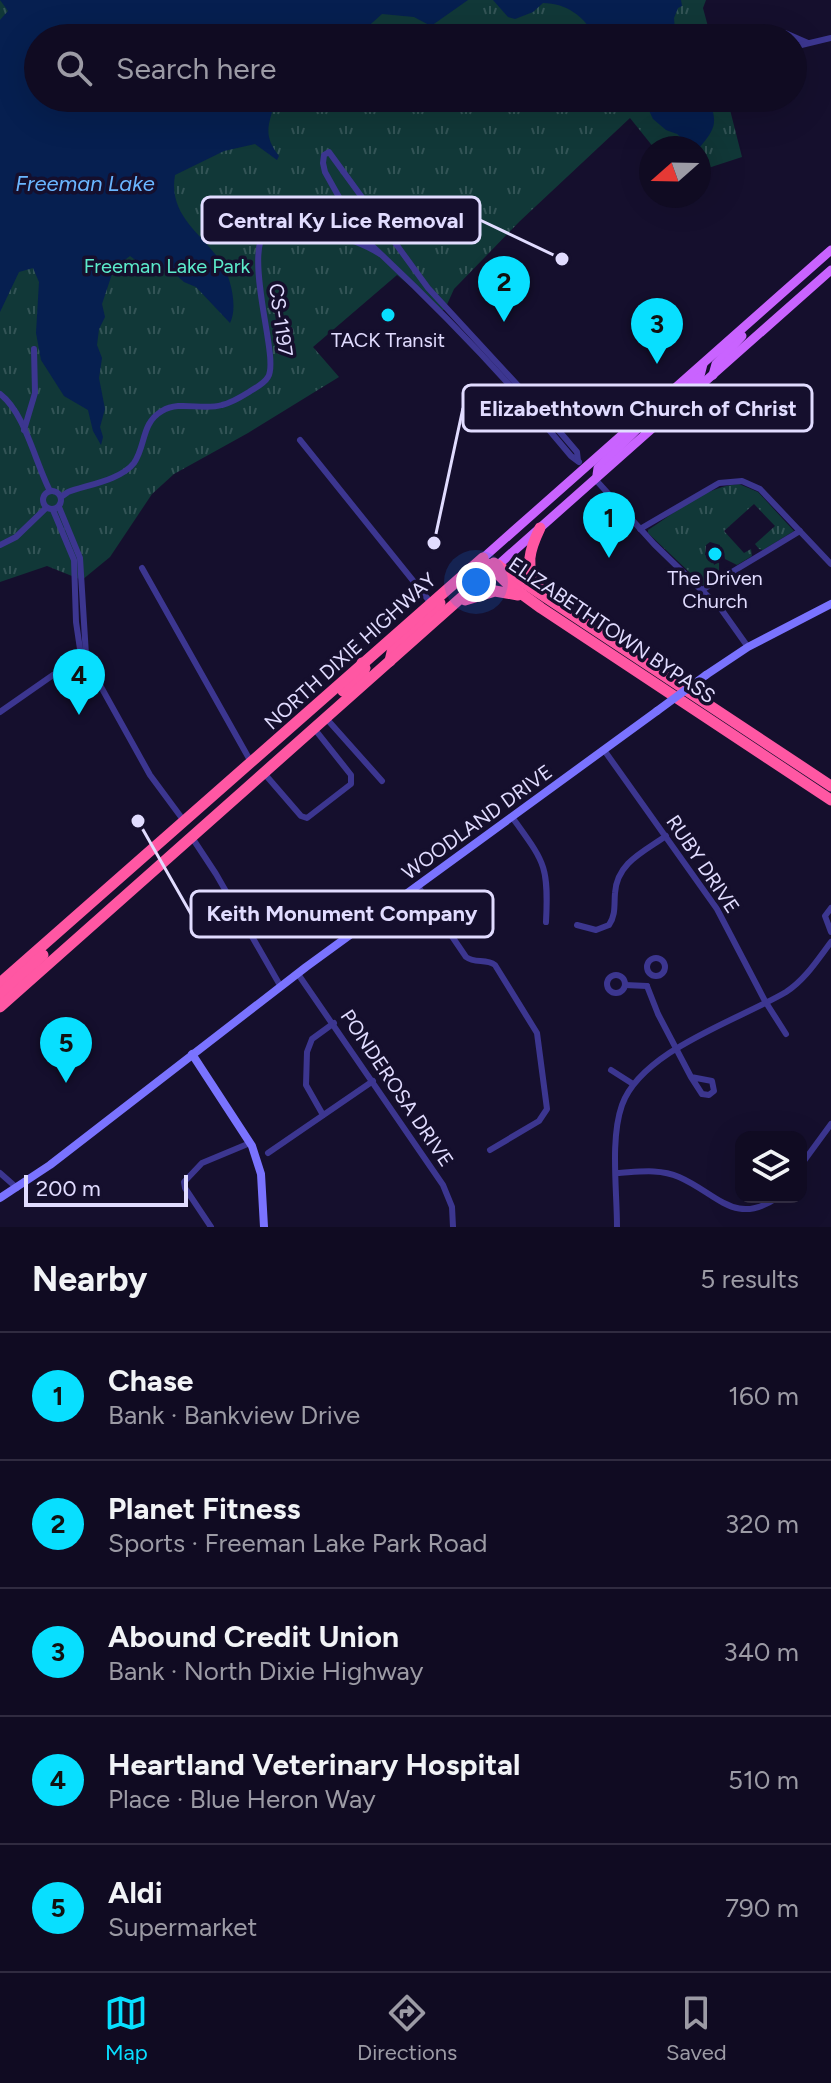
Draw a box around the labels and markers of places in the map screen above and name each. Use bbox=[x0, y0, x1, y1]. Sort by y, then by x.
callout: Central Ky Lice Removal bbox=[202, 197, 480, 243]
pin: 2 bbox=[478, 256, 530, 322]
pin: 3 bbox=[631, 298, 683, 364]
marker: TACK Transit bbox=[379, 306, 397, 324]
place label: TACK Transit bbox=[331, 328, 445, 352]
callout: Elizabethtown Church of Christ bbox=[463, 385, 812, 431]
pin: 1 bbox=[583, 492, 635, 558]
marker: The Driven Church bbox=[706, 545, 724, 563]
place label: The Driven Church bbox=[667, 566, 763, 613]
pin: 4 bbox=[53, 649, 105, 715]
callout: Keith Monument Company bbox=[191, 891, 493, 937]
pin: 5 bbox=[40, 1017, 92, 1083]

